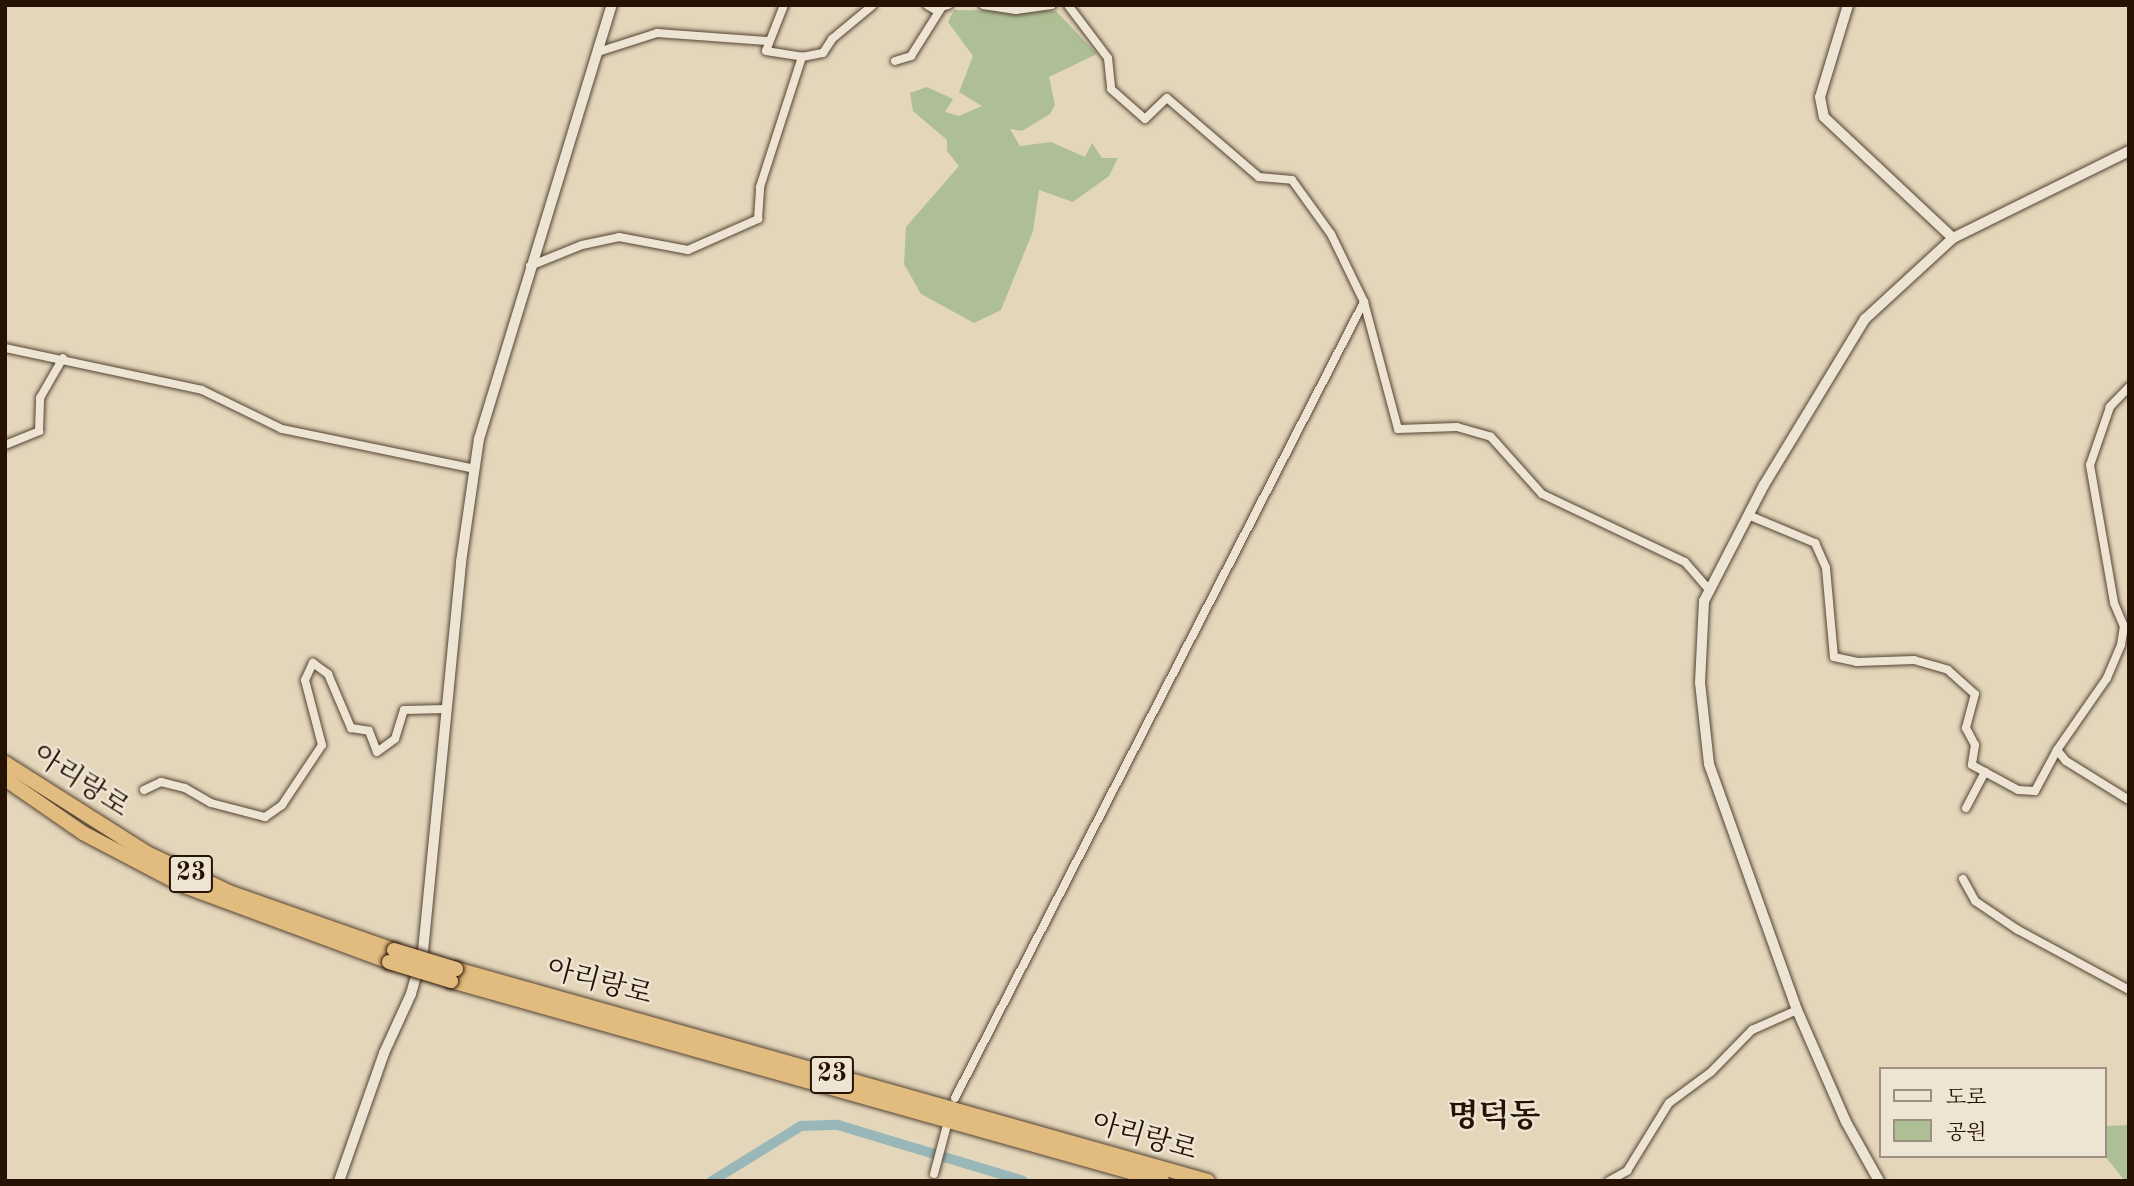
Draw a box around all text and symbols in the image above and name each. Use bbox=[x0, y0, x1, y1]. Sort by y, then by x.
street label: 아리랑로 bbox=[25, 738, 135, 826]
road number: 23 bbox=[168, 852, 214, 897]
street label: 아리랑로 bbox=[542, 953, 656, 1013]
road number: 23 bbox=[809, 1052, 855, 1098]
legend bbox=[1878, 1067, 2106, 1158]
text: 도로 bbox=[1946, 1088, 1987, 1109]
district label: 명덕동 bbox=[1448, 1099, 1540, 1137]
street label: 아리랑로 bbox=[1087, 1107, 1201, 1169]
text: 공원 bbox=[1946, 1123, 1987, 1144]

